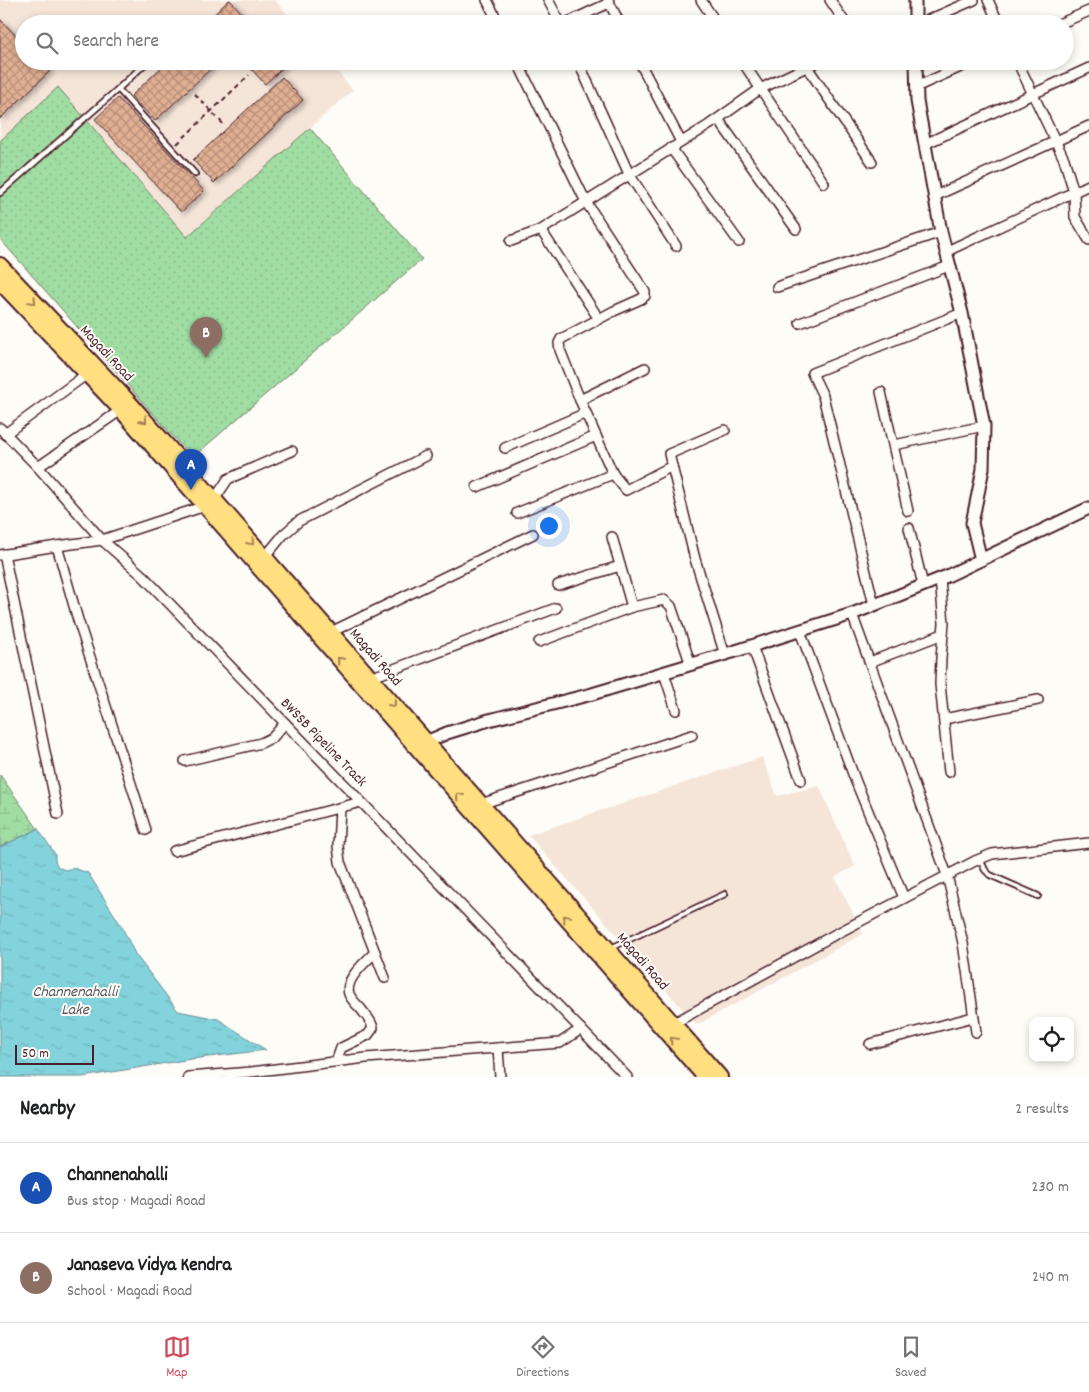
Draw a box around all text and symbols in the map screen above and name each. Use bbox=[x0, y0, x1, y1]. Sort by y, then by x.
search box bbox=[15, 15, 1074, 70]
icon: search bbox=[33, 29, 61, 57]
text: Search here bbox=[73, 29, 159, 56]
one-way arrow bbox=[27, 295, 36, 304]
pin: B bbox=[190, 317, 222, 358]
street label: Magadi Road bbox=[74, 321, 138, 387]
one-way arrow bbox=[138, 414, 147, 423]
pin: A bbox=[175, 449, 207, 490]
your location bbox=[536, 513, 562, 539]
one-way arrow bbox=[246, 536, 255, 545]
street label: Magadi Road bbox=[344, 624, 406, 692]
one-way arrow bbox=[337, 657, 346, 666]
street label: BWSSB Pipeline Track bbox=[275, 693, 371, 793]
one-way arrow bbox=[387, 698, 396, 707]
one-way arrow bbox=[455, 792, 464, 801]
one-way arrow bbox=[563, 915, 571, 924]
street label: Magadi Road bbox=[611, 928, 673, 996]
water label: Channenahalli Lake bbox=[33, 981, 120, 1022]
map controls bbox=[1029, 1017, 1074, 1062]
button: locate bbox=[1029, 1017, 1074, 1062]
one-way arrow bbox=[669, 1037, 678, 1046]
scale bar bbox=[15, 1042, 94, 1065]
text: 50 m bbox=[22, 1044, 49, 1064]
text: Nearby bbox=[20, 1095, 75, 1125]
text: 2 results bbox=[1015, 1098, 1069, 1121]
text: Channenahalli bbox=[67, 1163, 168, 1190]
text: A bbox=[32, 1176, 40, 1199]
text: 230 m bbox=[1032, 1176, 1069, 1199]
text: Bus stop · Magadi Road bbox=[67, 1190, 205, 1213]
text: Janaseva Vidya Kendra bbox=[67, 1253, 231, 1280]
text: B bbox=[32, 1266, 40, 1289]
text: 240 m bbox=[1032, 1266, 1069, 1289]
text: School · Magadi Road bbox=[67, 1280, 192, 1303]
tab: Map bbox=[163, 1333, 191, 1383]
tab: Directions bbox=[516, 1333, 569, 1383]
tab: Saved bbox=[895, 1333, 926, 1383]

